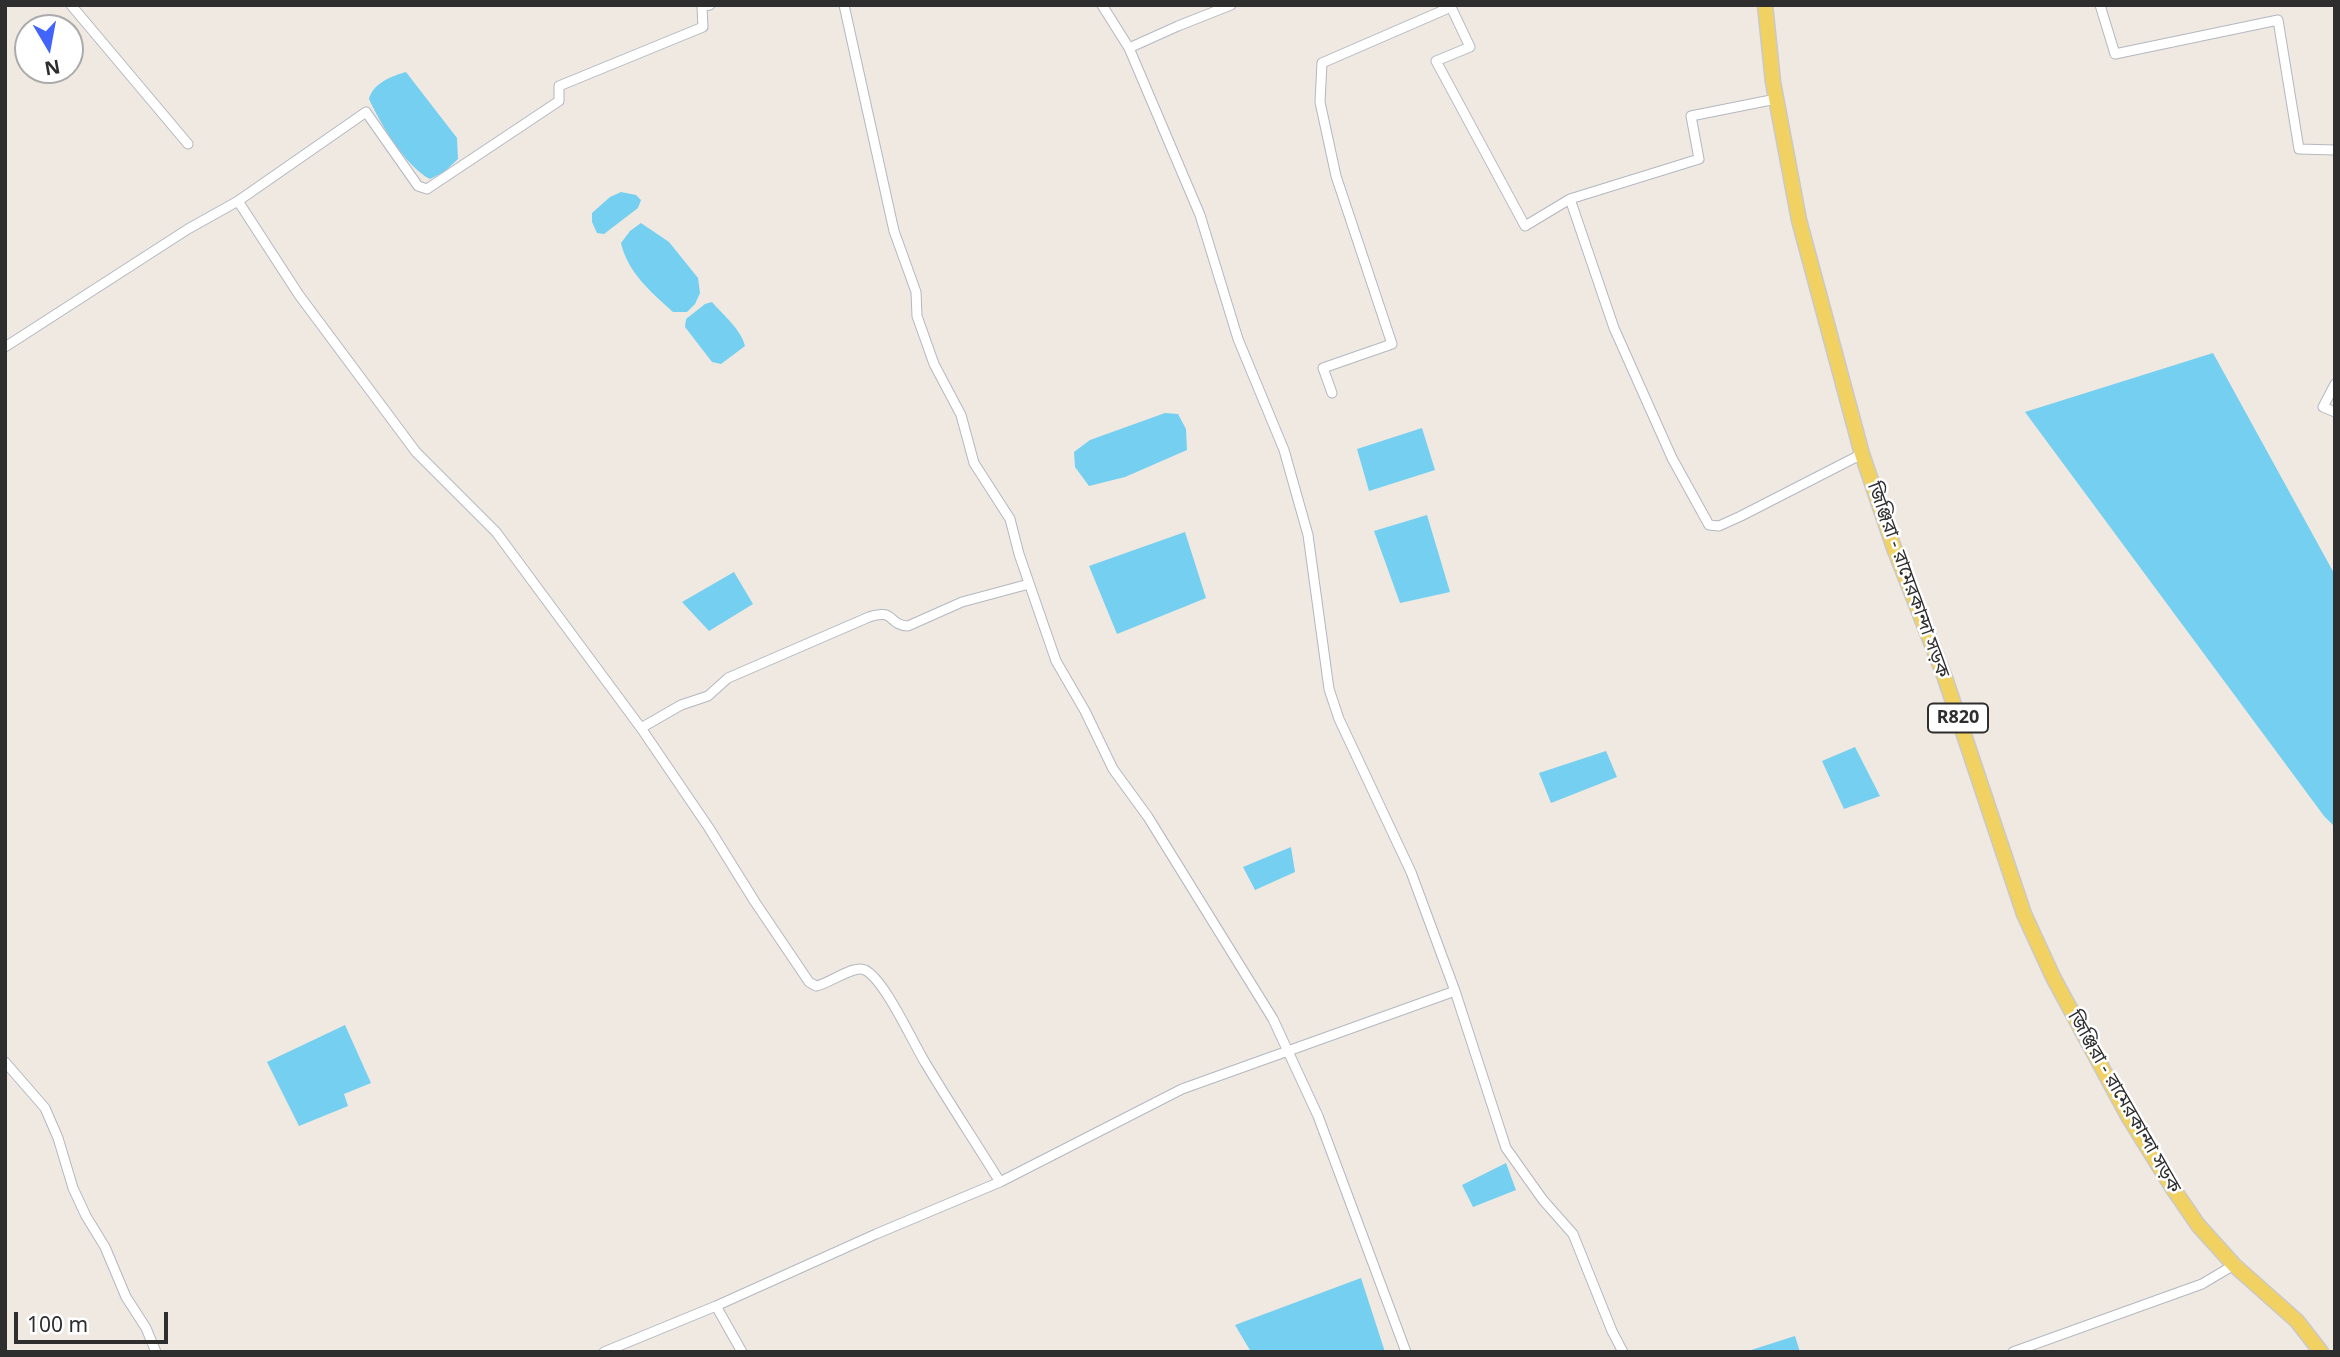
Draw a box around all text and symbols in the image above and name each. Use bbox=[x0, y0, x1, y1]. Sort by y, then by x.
north arrow bbox=[14, 14, 84, 84]
text: N bbox=[42, 54, 62, 82]
street label: জিঞ্জিরা - রামেরকান্দা সড়ক bbox=[1862, 479, 1954, 681]
road number: R820 bbox=[1928, 704, 1988, 732]
street label: জিঞ্জিরা - রামেরকান্দা সড়ক bbox=[2062, 1007, 2186, 1197]
scale bar bbox=[18, 1298, 172, 1342]
text: 100 m bbox=[27, 1310, 88, 1338]

